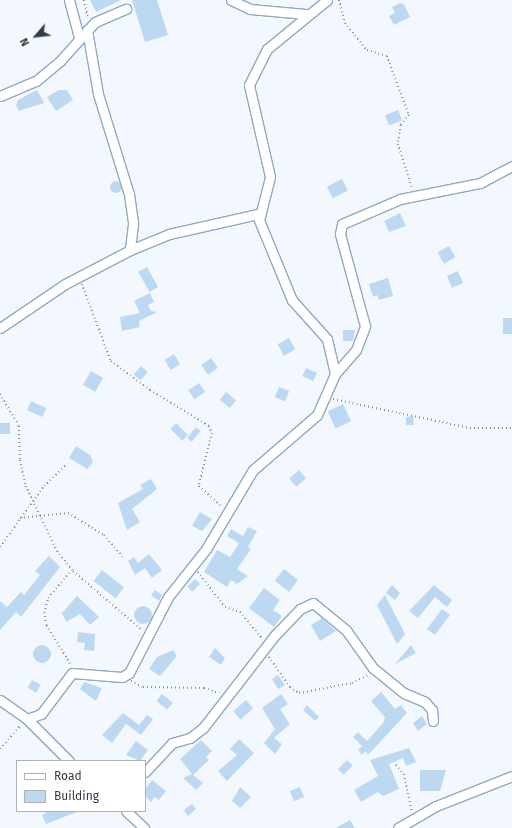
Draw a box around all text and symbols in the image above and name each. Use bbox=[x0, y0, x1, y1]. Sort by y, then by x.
north arrow bbox=[16, 16, 56, 56]
text: N bbox=[18, 36, 32, 48]
legend bbox=[16, 760, 146, 812]
text: Road bbox=[54, 769, 82, 783]
text: Building bbox=[54, 789, 99, 803]

